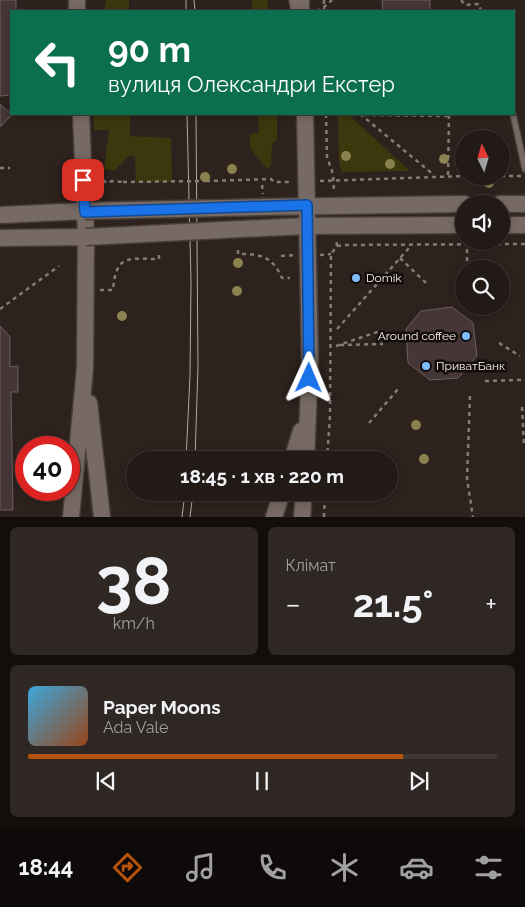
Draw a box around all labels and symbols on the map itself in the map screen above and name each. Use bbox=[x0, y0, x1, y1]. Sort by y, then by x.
north arrow bbox=[455, 130, 510, 185]
pin bbox=[62, 159, 104, 201]
place label: Domik bbox=[366, 271, 402, 285]
marker: Domik bbox=[350, 272, 362, 284]
place label: Around coffee bbox=[378, 329, 456, 343]
marker: Around coffee bbox=[460, 330, 472, 342]
position arrow bbox=[282, 351, 334, 403]
place label: ПриватБанк bbox=[436, 359, 505, 373]
marker: ПриватБанк bbox=[420, 360, 432, 372]
speed limit sign: 40 bbox=[15, 436, 80, 501]

